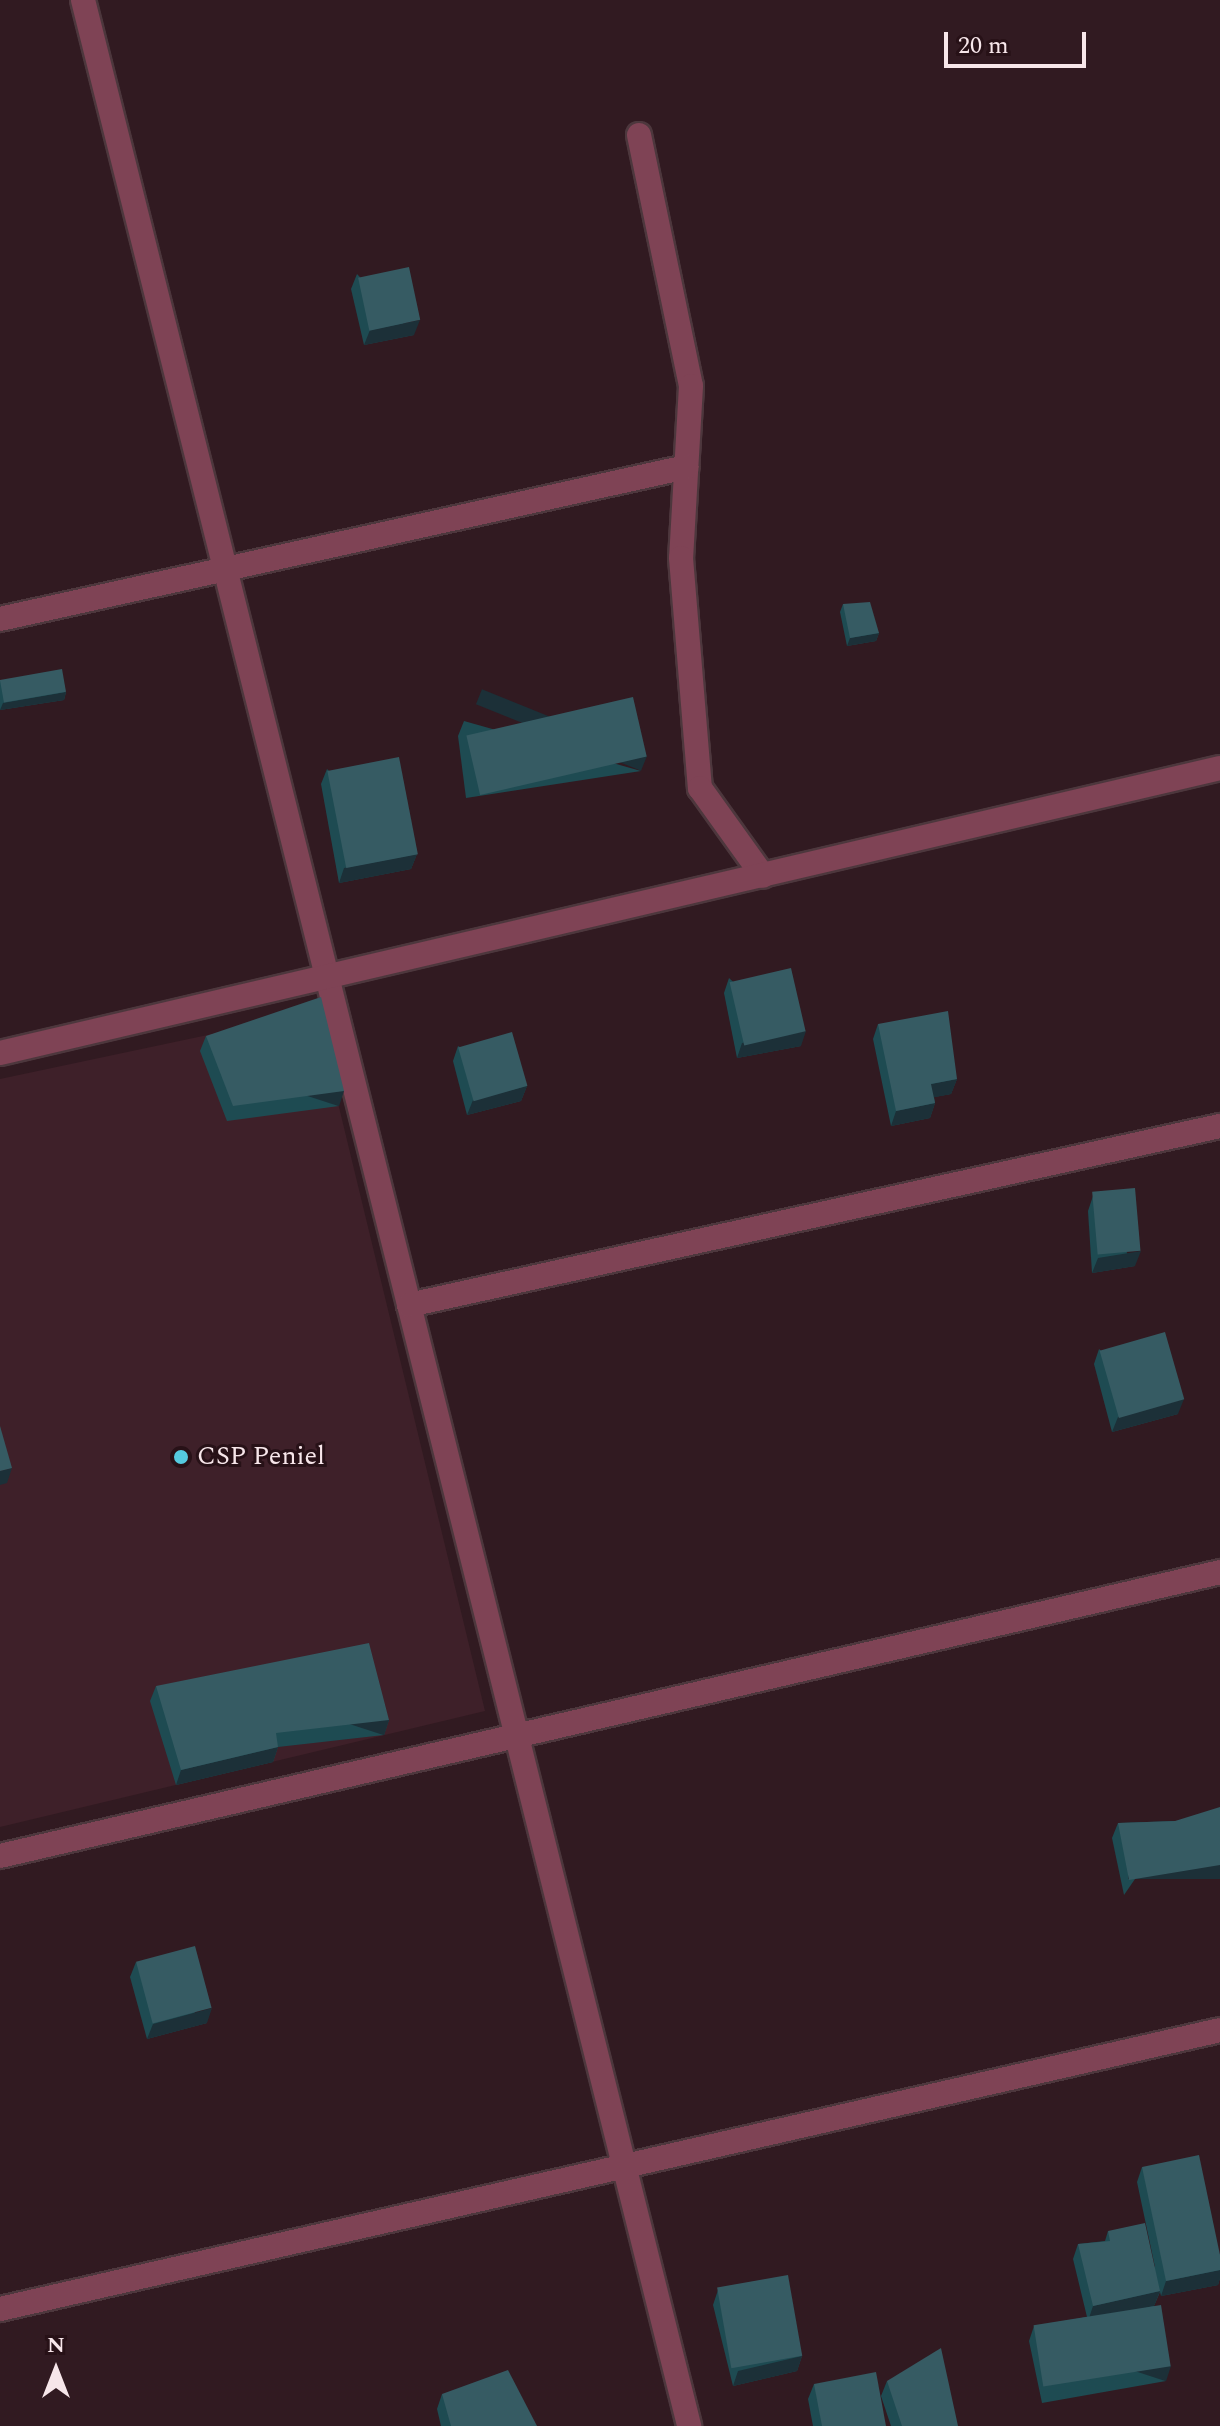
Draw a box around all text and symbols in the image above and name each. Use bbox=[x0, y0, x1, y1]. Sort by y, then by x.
scale bar bbox=[948, 16, 1090, 66]
text: 20 m bbox=[958, 28, 1009, 64]
place label: CSP Peniel bbox=[197, 1441, 325, 1473]
marker: CSP Peniel bbox=[172, 1448, 190, 1466]
text: N bbox=[47, 2329, 65, 2362]
north arrow bbox=[16, 2330, 96, 2410]

